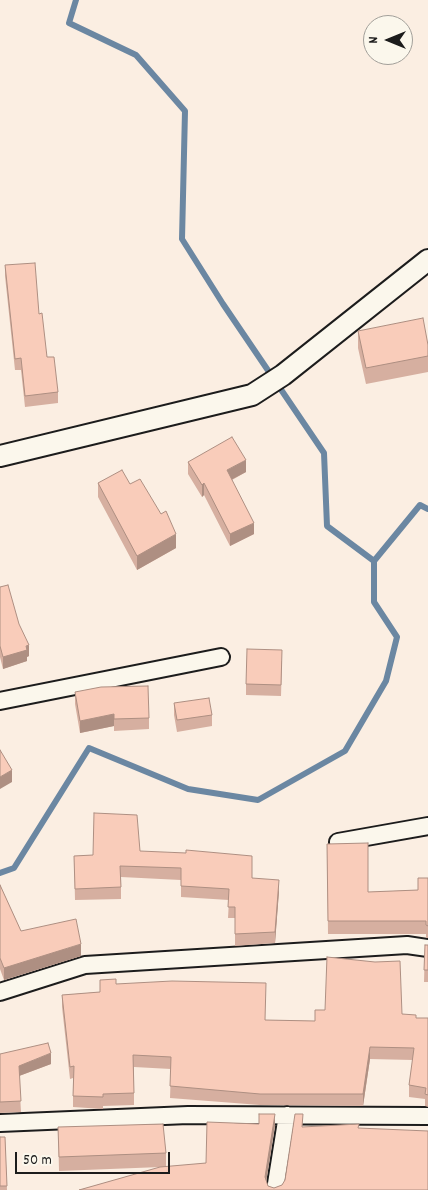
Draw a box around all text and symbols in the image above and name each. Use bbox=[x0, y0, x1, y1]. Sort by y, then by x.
north arrow bbox=[363, 15, 413, 65]
text: N bbox=[364, 37, 384, 43]
scale bar bbox=[18, 1142, 172, 1174]
text: 50 m bbox=[23, 1150, 52, 1172]

